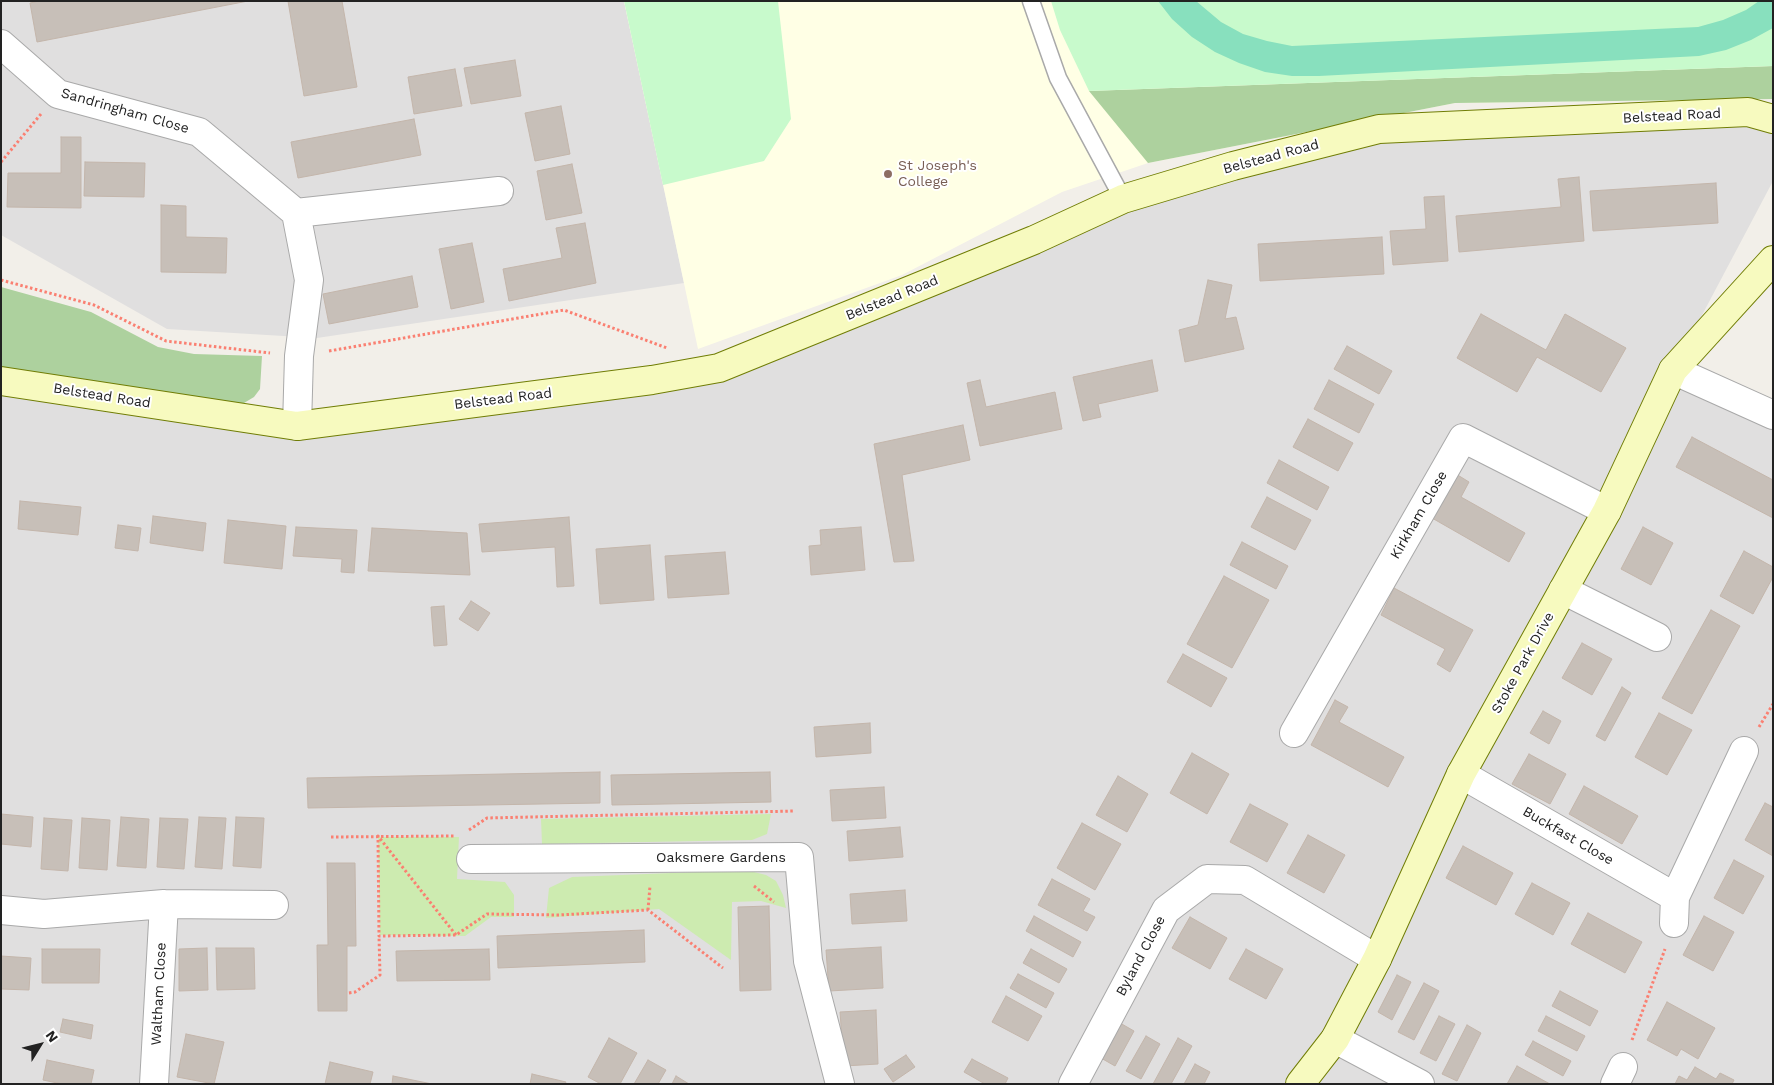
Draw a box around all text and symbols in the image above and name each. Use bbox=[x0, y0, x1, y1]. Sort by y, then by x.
street label: Sandringham Close bbox=[59, 85, 191, 137]
street label: Belstead Road bbox=[1622, 105, 1722, 127]
street label: Belstead Road bbox=[1221, 136, 1321, 178]
place label: St Joseph's College bbox=[898, 158, 977, 190]
marker: St Joseph's College bbox=[882, 168, 894, 180]
street label: Belstead Road bbox=[843, 272, 941, 324]
street label: Belstead Road bbox=[52, 380, 152, 412]
street label: Belstead Road bbox=[453, 385, 553, 413]
street label: Kirkham Close bbox=[1387, 468, 1451, 562]
street label: Stoke Park Drive bbox=[1488, 609, 1558, 717]
street label: Buckfast Close bbox=[1519, 803, 1617, 869]
street label: Oaksmere Gardens bbox=[656, 850, 786, 866]
street label: Byland Close bbox=[1113, 913, 1169, 999]
street label: Waltham Close bbox=[148, 942, 170, 1046]
north arrow bbox=[15, 1020, 65, 1070]
text: N bbox=[43, 1027, 62, 1045]

